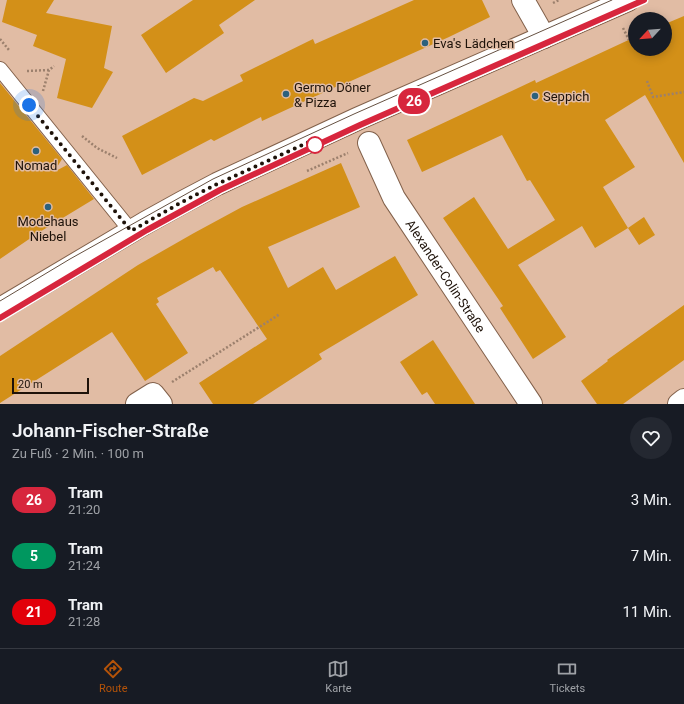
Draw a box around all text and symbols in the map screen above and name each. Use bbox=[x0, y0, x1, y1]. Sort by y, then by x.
north arrow bbox=[628, 12, 672, 56]
map controls bbox=[628, 12, 672, 56]
place label: Eva's Lädchen bbox=[433, 36, 514, 51]
marker: Eva's Lädchen bbox=[420, 38, 430, 48]
place label: Germo Döner & Pizza bbox=[294, 80, 371, 110]
line badge: 26 bbox=[396, 88, 432, 114]
marker: Germo Döner & Pizza bbox=[281, 89, 291, 99]
place label: Seppich bbox=[543, 89, 589, 104]
marker: Seppich bbox=[530, 91, 540, 101]
text: 26 bbox=[406, 93, 422, 109]
your location bbox=[19, 95, 39, 115]
unlabelled marker bbox=[306, 136, 324, 154]
marker: Nomad bbox=[31, 146, 41, 156]
place label: Nomad bbox=[15, 158, 57, 173]
marker: Modehaus Niebel bbox=[43, 202, 53, 212]
place label: Modehaus Niebel bbox=[17, 214, 79, 244]
street label: Alexander-Colin-Straße bbox=[403, 217, 489, 335]
scale bar bbox=[12, 376, 89, 395]
text: 20 m bbox=[18, 378, 43, 391]
button: heart bbox=[630, 417, 672, 459]
text: Johann-Fischer-Straße bbox=[12, 419, 209, 442]
text: Zu Fuß · 2 Min. · 100 m bbox=[12, 446, 144, 461]
text: Tram bbox=[68, 484, 103, 502]
text: 3 Min. bbox=[631, 491, 672, 509]
text: 26 bbox=[26, 492, 42, 508]
text: 21:20 bbox=[68, 502, 100, 517]
text: Tram bbox=[68, 540, 103, 558]
text: 7 Min. bbox=[631, 547, 672, 565]
text: 5 bbox=[30, 548, 38, 564]
text: 21:24 bbox=[68, 558, 100, 573]
text: Tram bbox=[68, 596, 103, 614]
text: 11 Min. bbox=[622, 603, 672, 621]
text: 21 bbox=[26, 604, 42, 620]
text: 21:28 bbox=[68, 614, 100, 629]
tab: Route bbox=[99, 658, 127, 695]
tab: Karte bbox=[325, 658, 352, 695]
tab: Tickets bbox=[550, 658, 585, 695]

